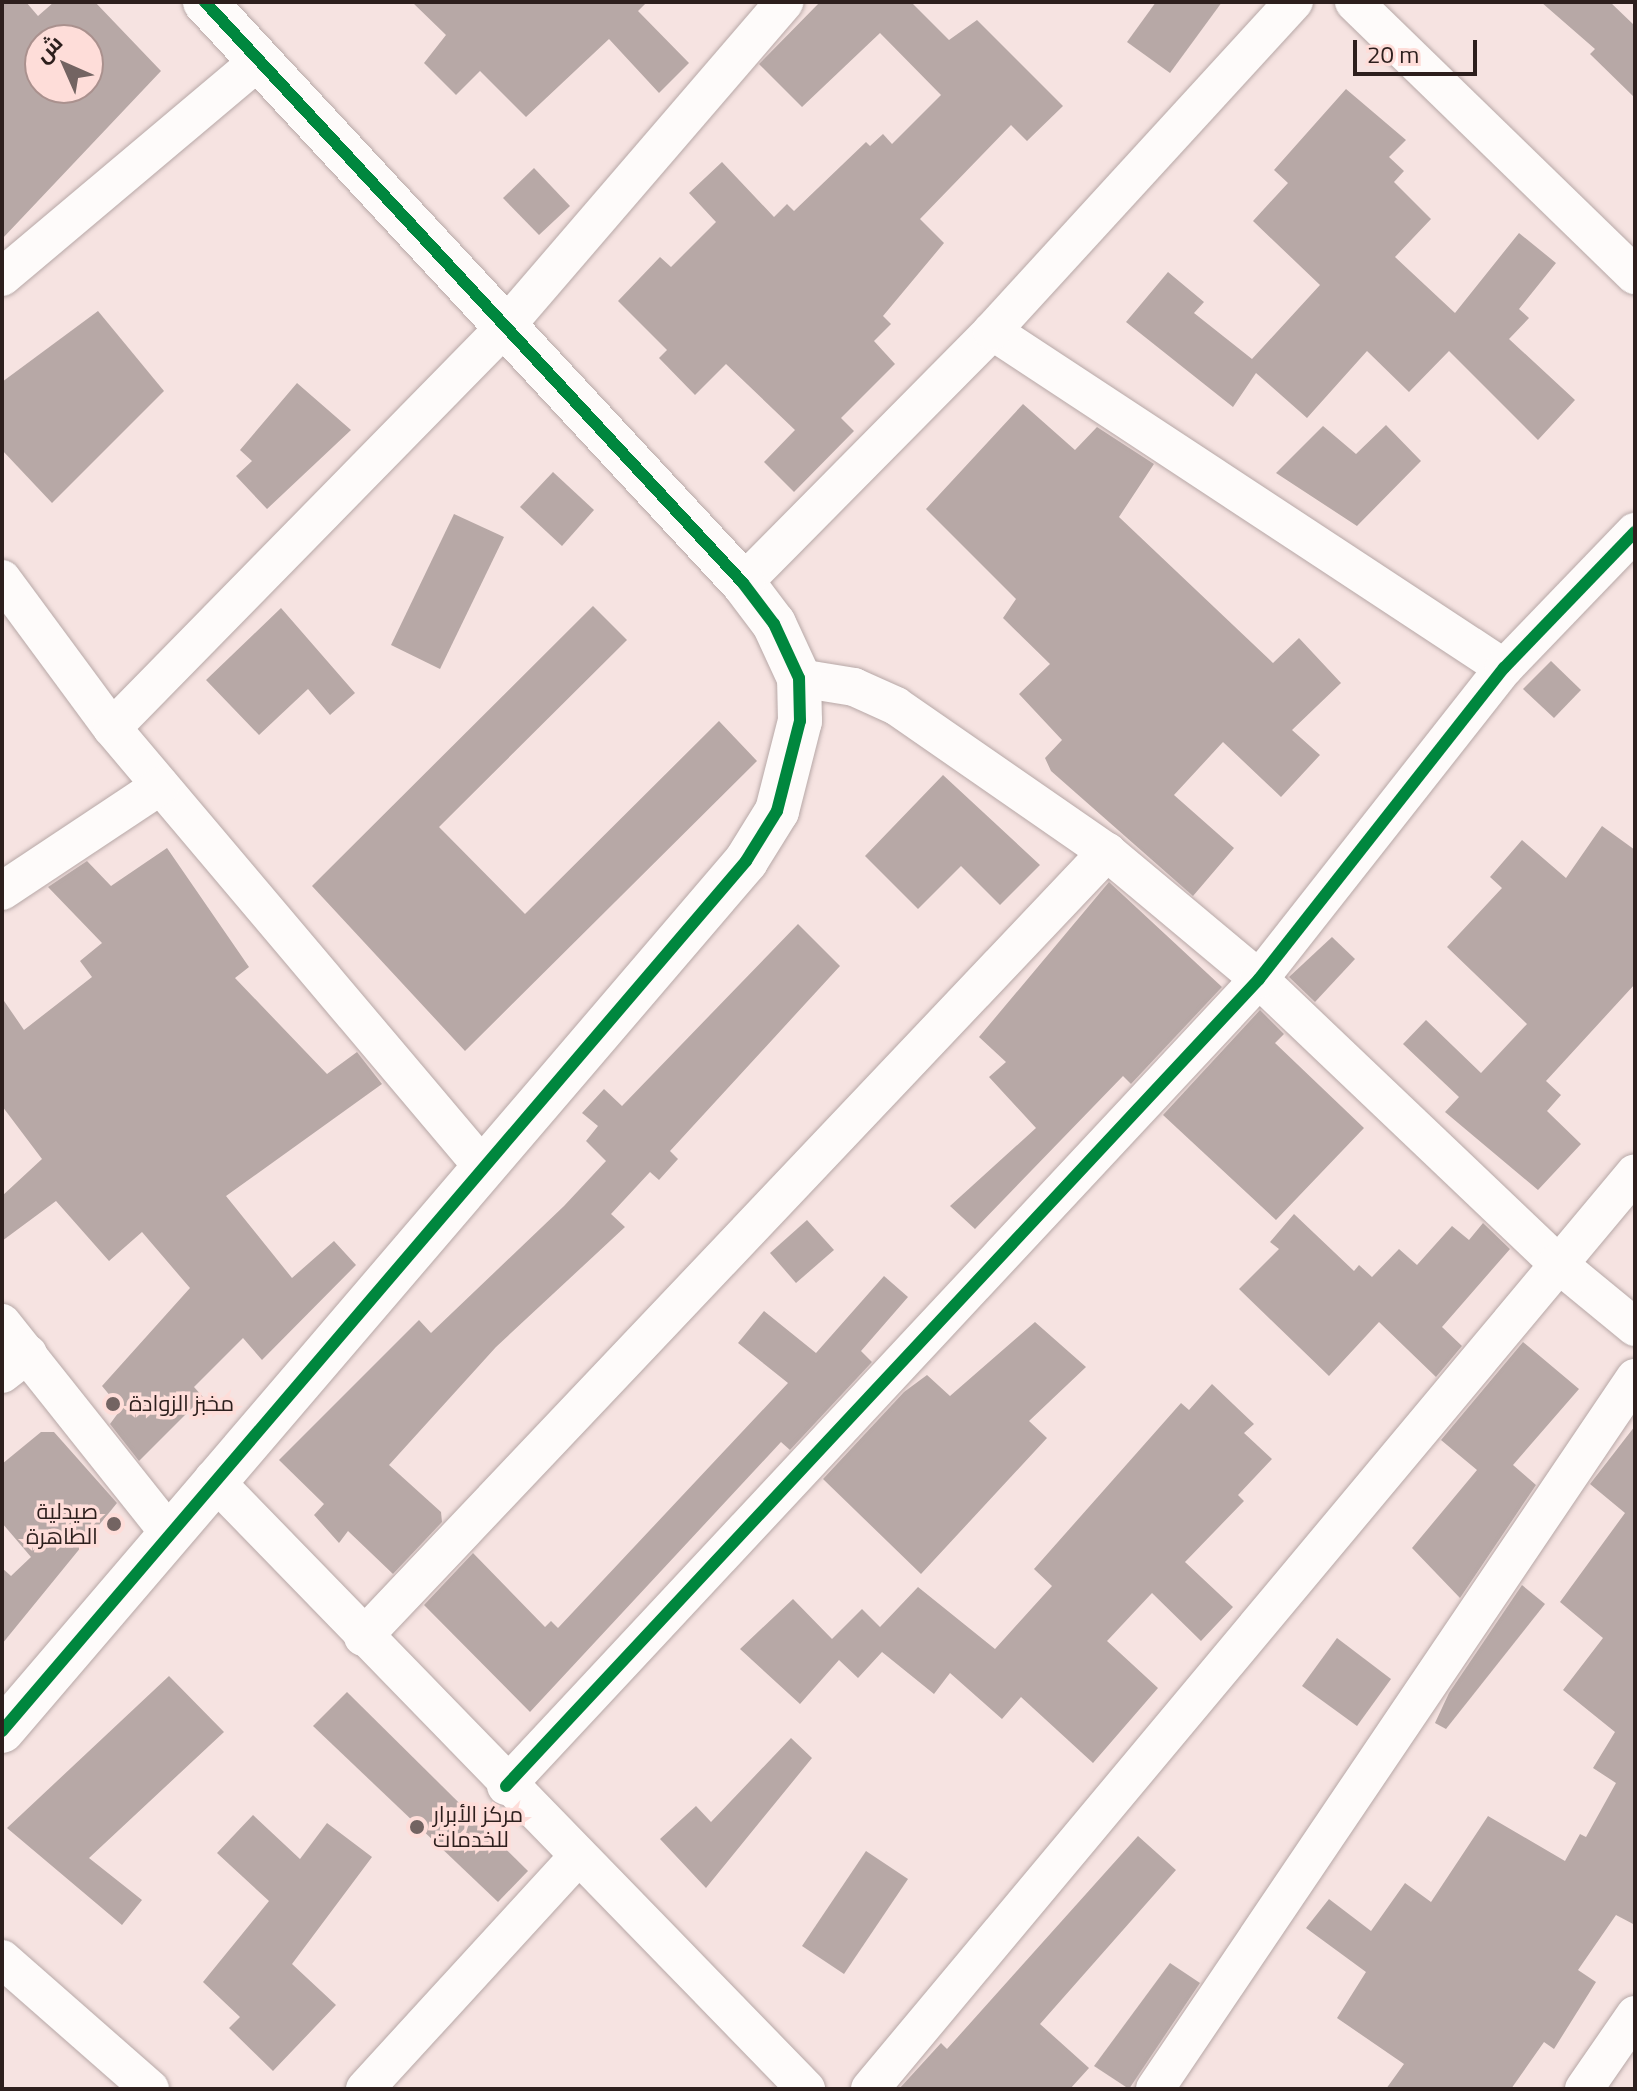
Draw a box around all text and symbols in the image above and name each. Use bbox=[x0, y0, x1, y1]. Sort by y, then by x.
north arrow bbox=[24, 24, 104, 104]
scale bar bbox=[1357, 24, 1481, 74]
text: ش bbox=[26, 26, 70, 70]
text: 20 m bbox=[1367, 36, 1419, 72]
place label: مخبز الزوادة bbox=[129, 1391, 234, 1417]
marker: مخبز الزوادة bbox=[104, 1395, 122, 1413]
place label: صيدلية الطاهرة bbox=[26, 1498, 98, 1550]
marker: صيدلية الطاهرة bbox=[105, 1515, 123, 1533]
place label: مركز الأبرار للخدمات bbox=[433, 1801, 523, 1852]
marker: مركز الأبرار للخدمات bbox=[408, 1818, 426, 1836]

